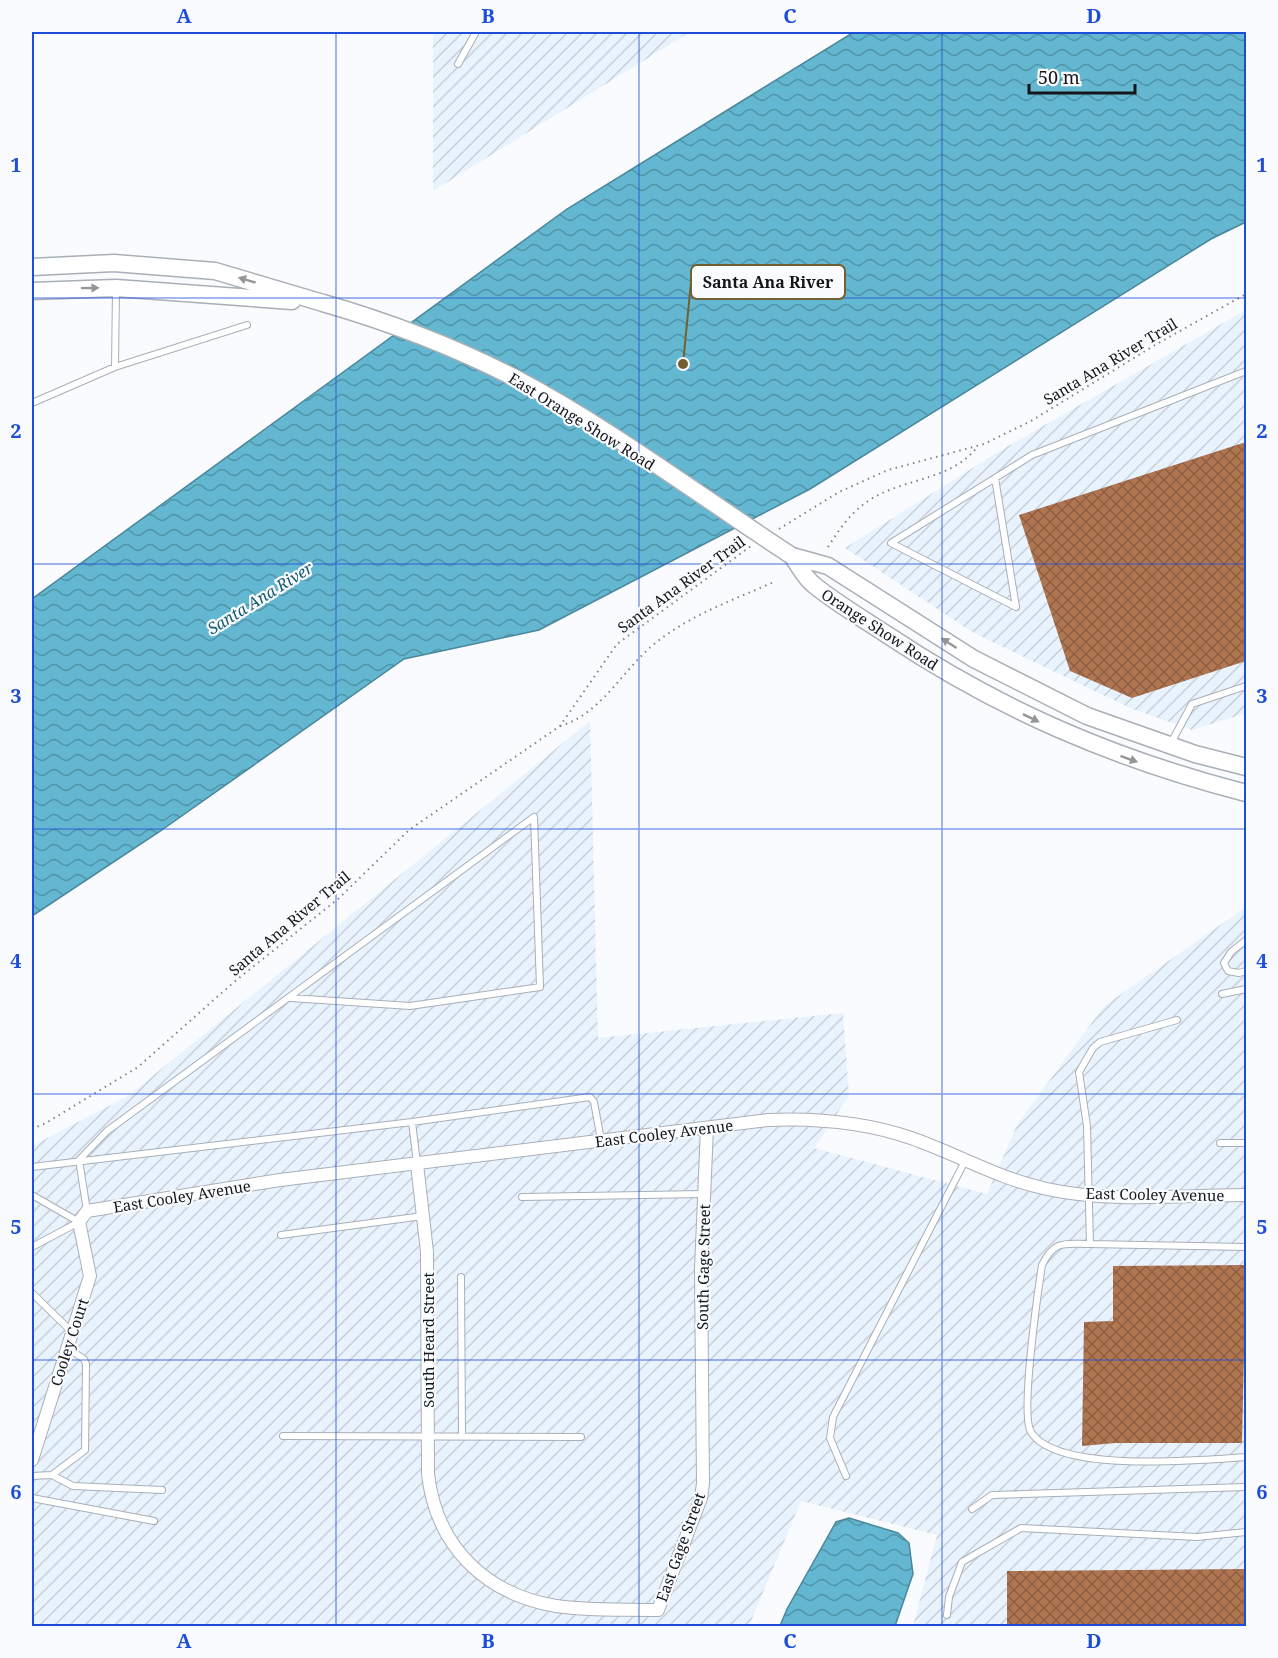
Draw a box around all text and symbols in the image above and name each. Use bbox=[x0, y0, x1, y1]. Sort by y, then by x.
text: A bbox=[176, 2, 192, 29]
text: B bbox=[481, 2, 495, 29]
text: C bbox=[783, 2, 797, 29]
text: D bbox=[1086, 2, 1102, 29]
scale bar bbox=[1029, 57, 1136, 95]
text: 50 m bbox=[1038, 65, 1080, 89]
text: 1 bbox=[10, 151, 22, 178]
text: 1 bbox=[1256, 151, 1268, 178]
callout: Santa Ana River bbox=[691, 265, 845, 299]
text: Santa Ana River bbox=[703, 271, 834, 293]
one-way arrow bbox=[237, 275, 255, 284]
one-way arrow bbox=[80, 284, 99, 293]
street label: Santa Ana River Trail bbox=[1039, 313, 1181, 409]
street label: East Orange Show Road bbox=[505, 368, 659, 474]
text: 2 bbox=[10, 417, 22, 444]
text: 2 bbox=[1256, 417, 1268, 444]
street label: Santa Ana River Trail bbox=[613, 531, 749, 637]
water label: Santa Ana River bbox=[203, 556, 317, 639]
street label: Orange Show Road bbox=[818, 584, 942, 674]
one-way arrow bbox=[941, 638, 957, 649]
text: 3 bbox=[10, 682, 22, 709]
text: 3 bbox=[1256, 682, 1268, 709]
one-way arrow bbox=[1023, 713, 1040, 723]
one-way arrow bbox=[1120, 755, 1138, 765]
street label: Santa Ana River Trail bbox=[224, 866, 354, 980]
text: 4 bbox=[10, 947, 22, 974]
text: 4 bbox=[1256, 947, 1268, 974]
street label: East Cooley Avenue bbox=[594, 1115, 734, 1151]
street label: East Cooley Avenue bbox=[112, 1175, 252, 1217]
street label: East Cooley Avenue bbox=[1085, 1183, 1225, 1205]
street label: South Gage Street bbox=[692, 1204, 714, 1330]
text: 5 bbox=[10, 1213, 22, 1240]
text: 5 bbox=[1256, 1213, 1268, 1240]
street label: South Heard Street bbox=[418, 1272, 438, 1408]
street label: Cooley Court bbox=[45, 1295, 93, 1389]
text: 6 bbox=[10, 1478, 22, 1505]
text: 6 bbox=[1256, 1478, 1268, 1505]
street label: East Gage Street bbox=[651, 1490, 709, 1604]
text: A bbox=[176, 1627, 192, 1654]
text: B bbox=[481, 1627, 495, 1654]
text: C bbox=[783, 1627, 797, 1654]
text: D bbox=[1086, 1627, 1102, 1654]

